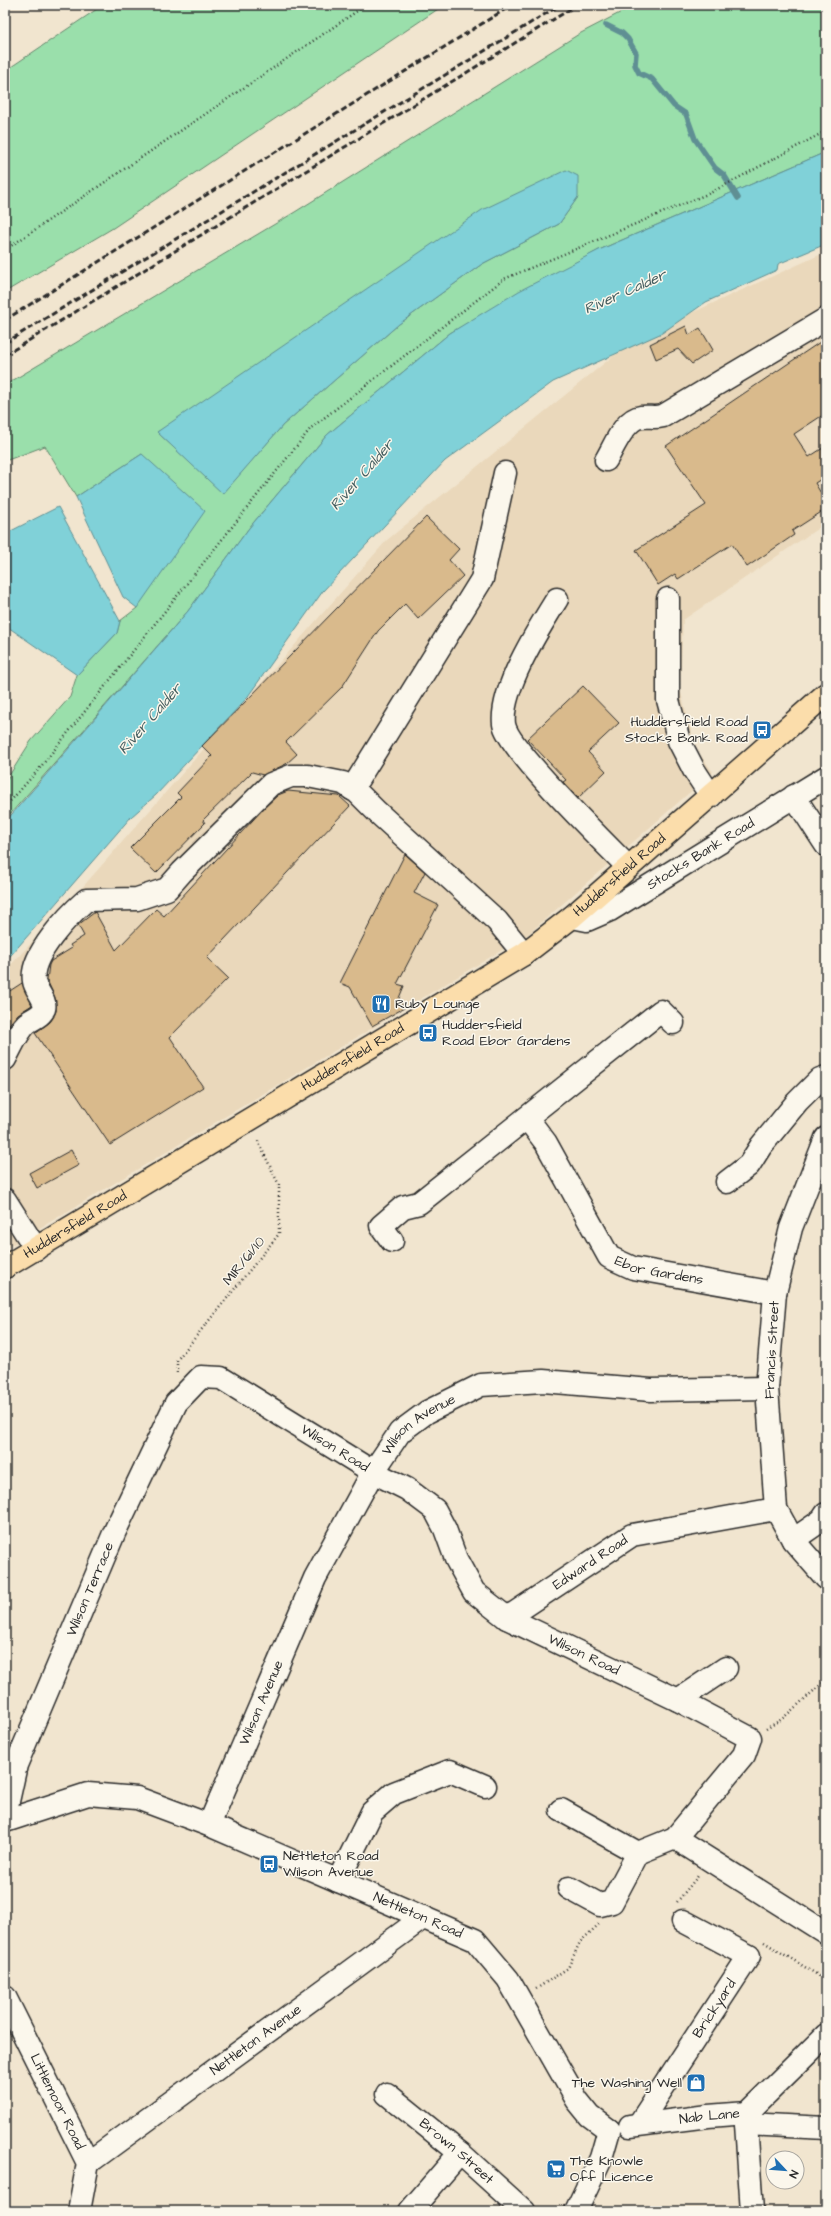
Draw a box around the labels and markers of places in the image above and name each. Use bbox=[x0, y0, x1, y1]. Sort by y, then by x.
place label: Huddersfield Road Stocks Bank Road bbox=[625, 712, 748, 748]
bus stop icon: Huddersfield Road Stocks Bank Road bbox=[751, 719, 773, 741]
restaurant icon: Ruby Lounge bbox=[370, 993, 392, 1015]
place label: Ruby Lounge bbox=[395, 994, 480, 1014]
place label: Huddersfield Road Ebor Gardens bbox=[442, 1015, 570, 1051]
bus stop icon: Huddersfield Road Ebor Gardens bbox=[417, 1022, 439, 1044]
place label: Nettleton Road Wilson Avenue bbox=[283, 1846, 379, 1882]
bus stop icon: Nettleton Road Wilson Avenue bbox=[258, 1853, 280, 1875]
shop icon: The Washing Well bbox=[685, 2072, 707, 2094]
place label: The Washing Well bbox=[572, 2073, 682, 2093]
place label: The Knowle Off Licence bbox=[570, 2151, 654, 2187]
supermarket icon: The Knowle Off Licence bbox=[545, 2158, 567, 2180]

